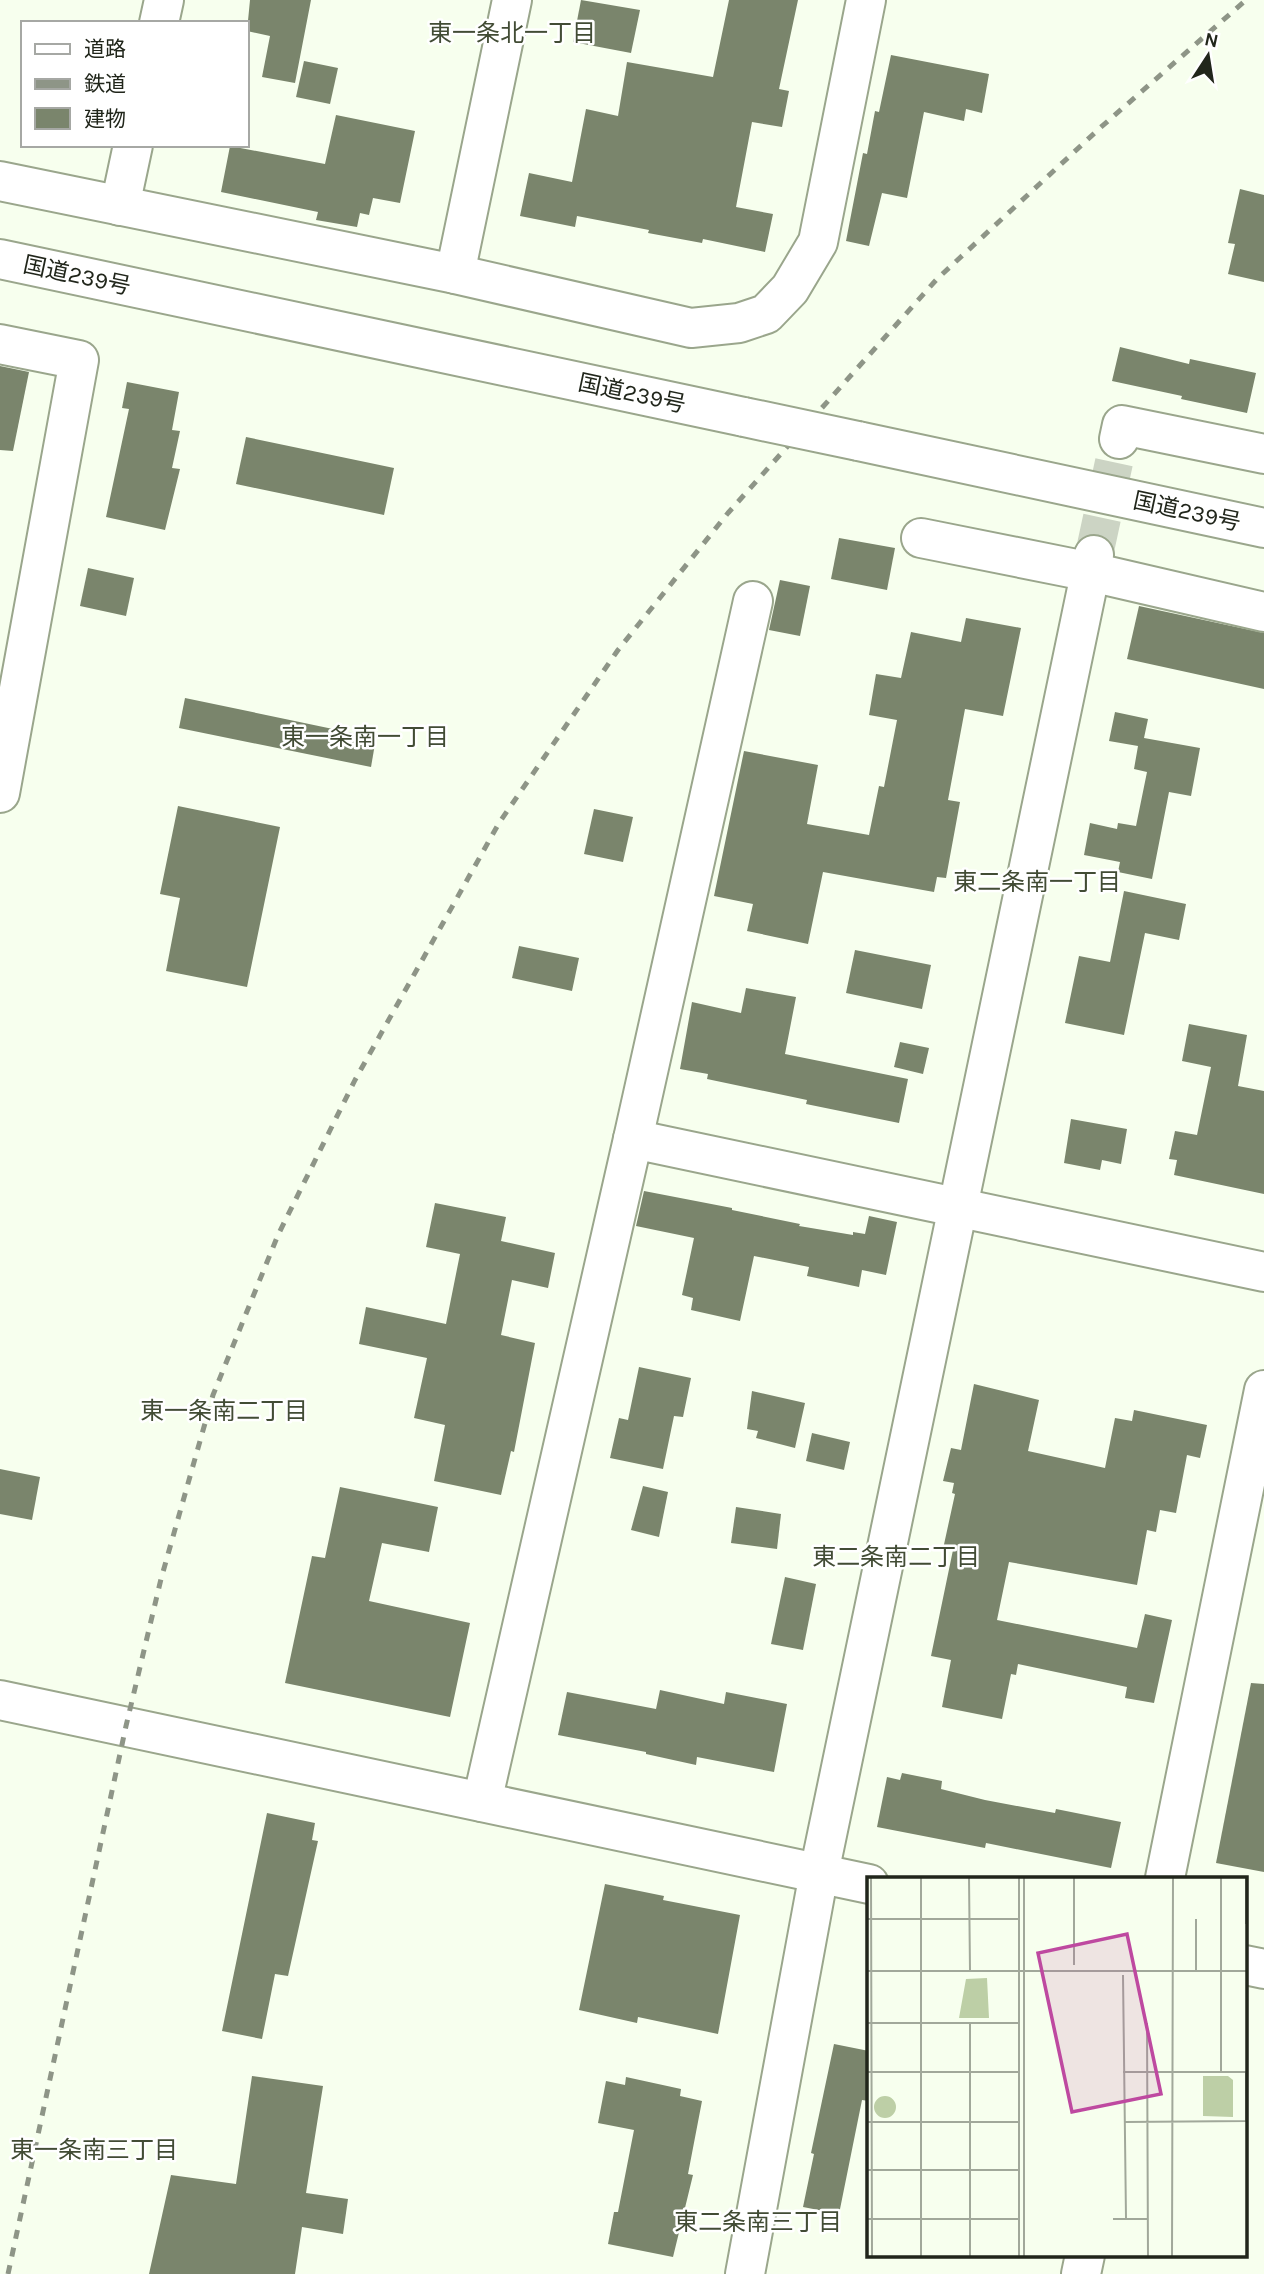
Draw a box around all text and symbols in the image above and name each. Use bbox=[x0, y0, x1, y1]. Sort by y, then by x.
district label: 東一条北一丁目 bbox=[428, 19, 596, 47]
legend bbox=[21, 21, 248, 147]
north arrow bbox=[1173, 21, 1243, 91]
text: N bbox=[1202, 28, 1220, 53]
text: 道路 bbox=[84, 37, 126, 61]
text: 鉄道 bbox=[84, 72, 126, 96]
text: 建物 bbox=[84, 107, 126, 131]
street label: 国道239号 bbox=[21, 251, 133, 300]
street label: 国道239号 bbox=[576, 369, 688, 418]
street label: 国道239号 bbox=[1131, 487, 1243, 536]
district label: 東一条南一丁目 bbox=[281, 723, 449, 751]
district label: 東二条南一丁目 bbox=[953, 868, 1121, 896]
district label: 東一条南二丁目 bbox=[140, 1397, 308, 1425]
district label: 東二条南二丁目 bbox=[812, 1543, 980, 1571]
inset map bbox=[867, 1877, 1246, 2256]
district label: 東一条南三丁目 bbox=[10, 2136, 178, 2164]
district label: 東二条南三丁目 bbox=[674, 2208, 842, 2236]

